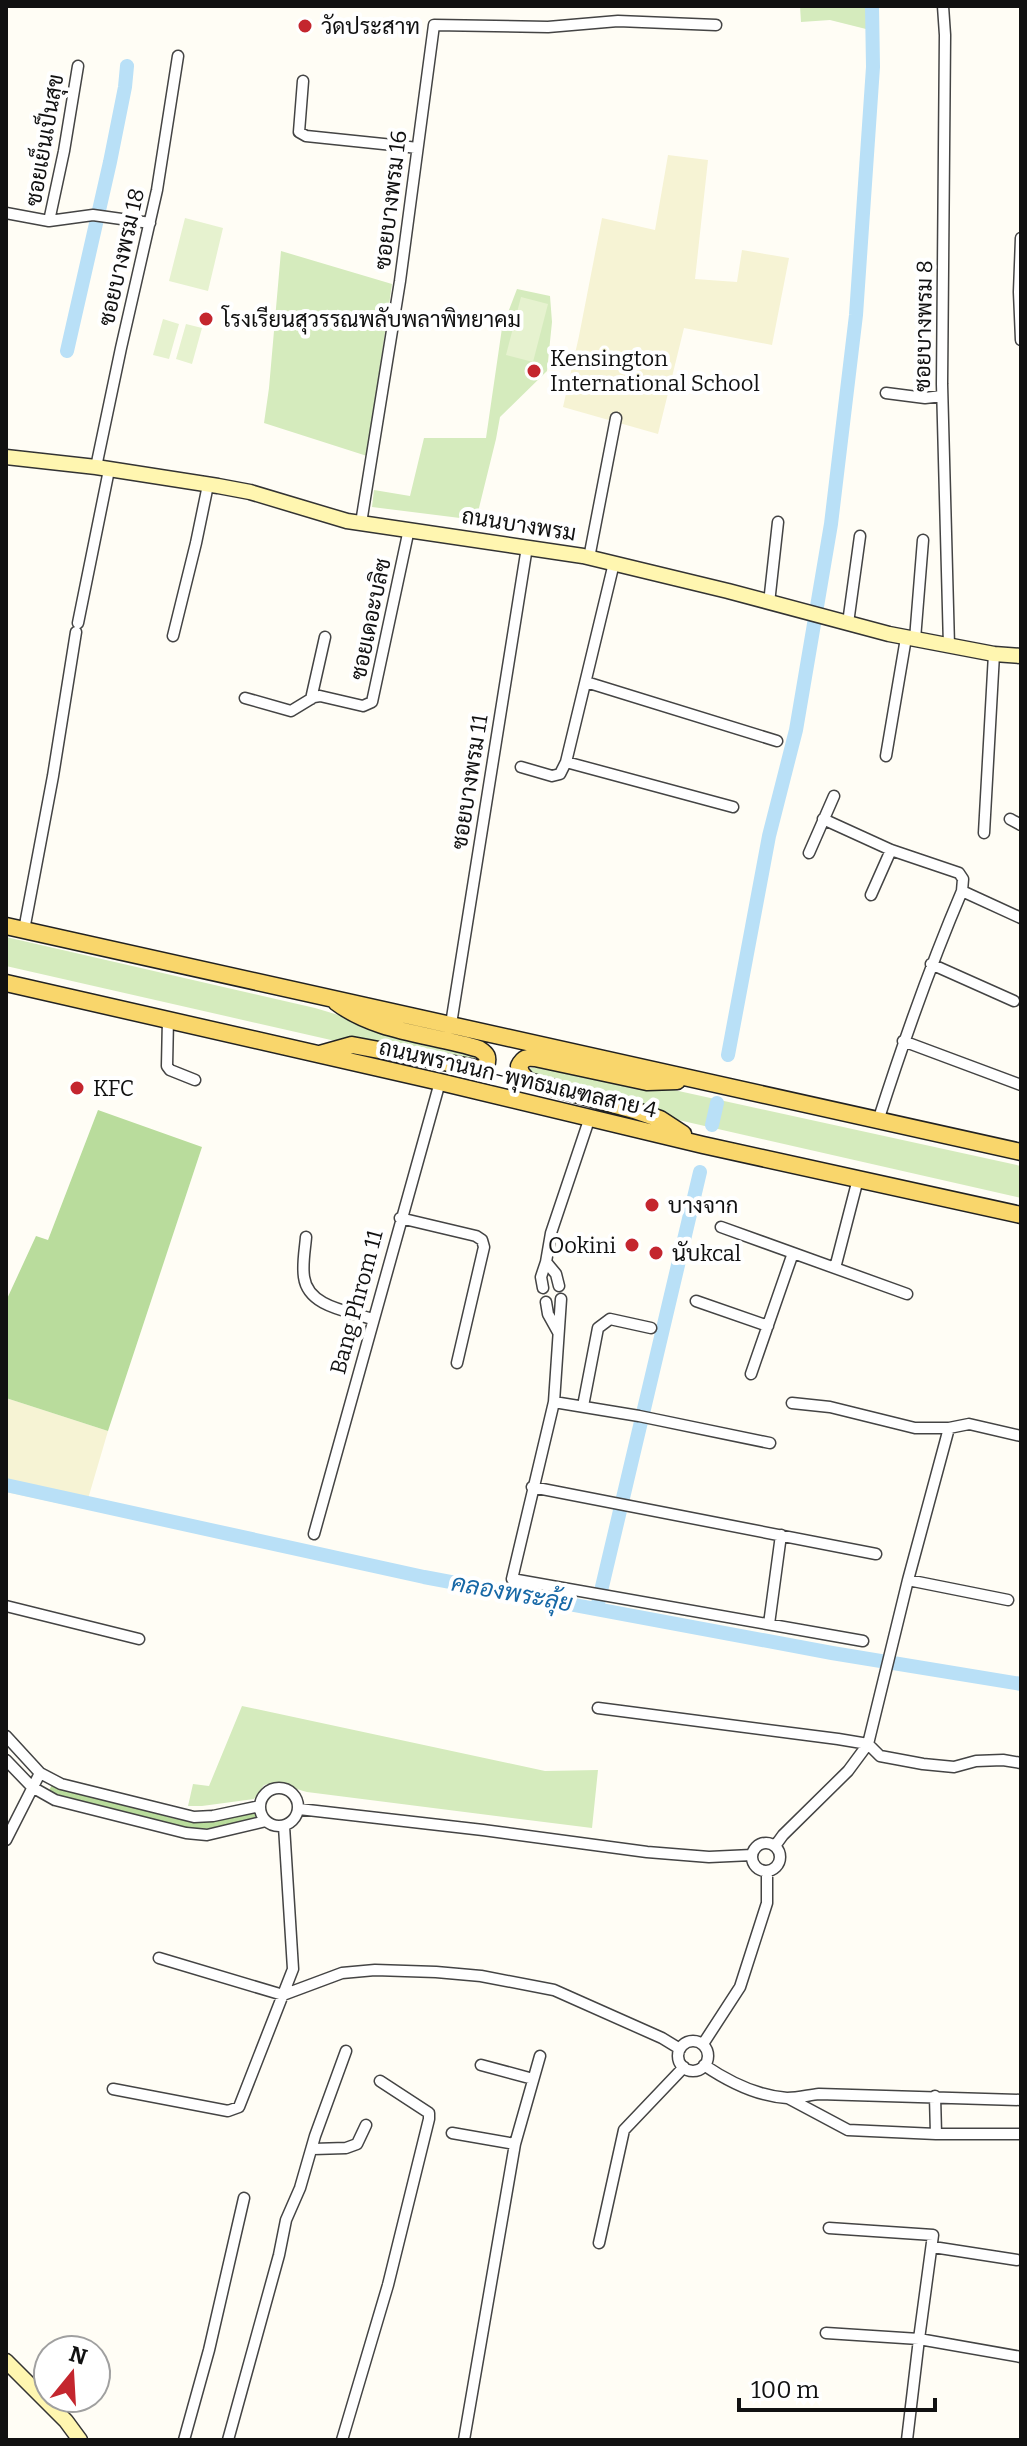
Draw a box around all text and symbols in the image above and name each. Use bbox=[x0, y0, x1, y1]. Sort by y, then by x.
place label: วัดประสาท bbox=[321, 13, 420, 40]
marker: วัดประสาท bbox=[296, 17, 314, 35]
street label: ซอยเย็นเป็นสุข bbox=[18, 72, 71, 209]
street label: ซอยบางพรม 16 bbox=[369, 129, 412, 271]
street label: ซอยบางพรม 18 bbox=[93, 186, 150, 329]
street label: ซอยบางพรม 8 bbox=[909, 260, 938, 392]
place label: โรงเรียนสุวรรณพลับพลาพิทยาคม bbox=[221, 305, 521, 335]
marker: โรงเรียนสุวรรณพลับพลาพิทยาคม bbox=[197, 310, 215, 328]
place label: Kensington International School bbox=[550, 345, 760, 397]
marker: Kensington International School bbox=[525, 362, 543, 380]
street label: ถนนบางพรม bbox=[460, 502, 578, 547]
street label: ซอยเดอะบลิซ bbox=[344, 556, 397, 683]
street label: ซอยบางพรม 11 bbox=[446, 713, 493, 851]
street label: ถนนพรานนก-พุทธมณฑลสาย 4 bbox=[376, 1033, 660, 1126]
place label: KFC bbox=[93, 1075, 134, 1102]
marker: KFC bbox=[68, 1079, 86, 1097]
place label: บางจาก bbox=[668, 1192, 738, 1219]
marker: บางจาก bbox=[643, 1196, 661, 1214]
street label: Bang Phrom 11 bbox=[324, 1227, 389, 1377]
place label: Ookini bbox=[548, 1232, 616, 1259]
marker: Ookini bbox=[623, 1236, 641, 1254]
place label: นับkcal bbox=[672, 1240, 741, 1267]
marker: นับkcal bbox=[647, 1244, 665, 1262]
water label: คลองพระลุ้ย bbox=[449, 1569, 575, 1619]
north arrow bbox=[32, 2334, 112, 2414]
text: N bbox=[66, 2340, 90, 2371]
scale bar bbox=[739, 2362, 935, 2412]
text: 100 m bbox=[751, 2376, 819, 2404]

